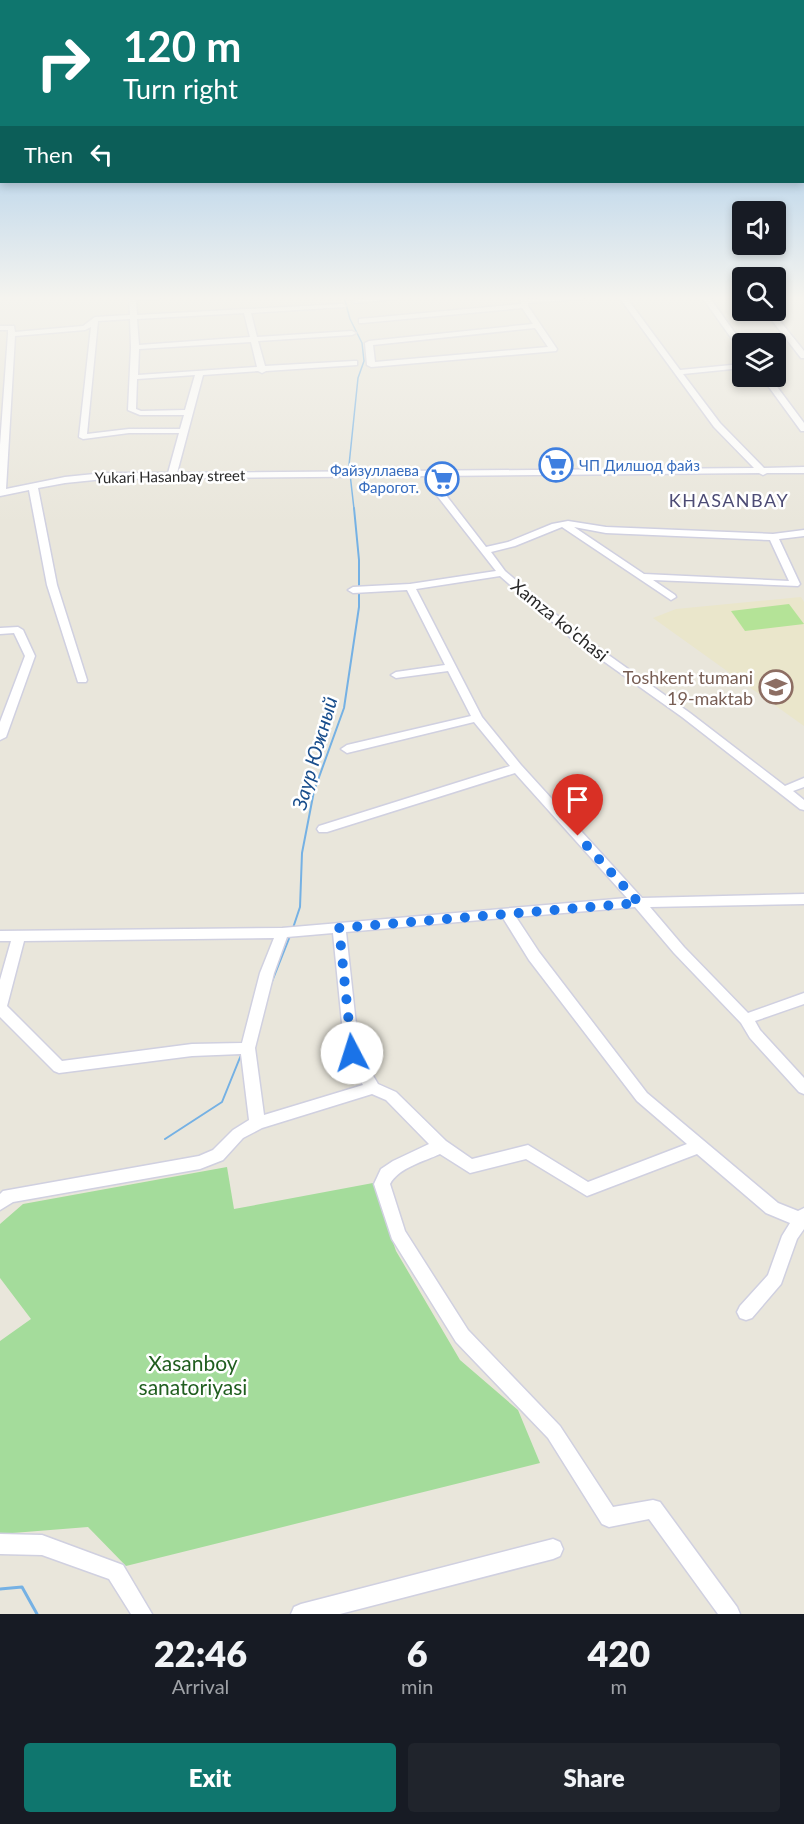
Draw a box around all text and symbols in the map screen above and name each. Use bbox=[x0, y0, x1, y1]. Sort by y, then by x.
text: 120 m bbox=[123, 21, 241, 71]
icon: right bbox=[24, 24, 102, 102]
text: Turn right bbox=[123, 72, 238, 105]
icon: left bbox=[85, 138, 118, 171]
text: Then bbox=[24, 141, 73, 168]
map controls bbox=[732, 201, 786, 387]
button: sound bbox=[732, 201, 786, 255]
button: search bbox=[732, 267, 786, 321]
button: layers bbox=[732, 333, 786, 387]
supermarket icon: ЧП Дилшод файз bbox=[538, 447, 574, 483]
place label: ЧП Дилшод файз bbox=[579, 456, 700, 474]
place label: Файзуллаева Фарогот. bbox=[330, 461, 419, 496]
supermarket icon: Файзуллаева Фарогот. bbox=[424, 461, 460, 497]
street label: Yukari Hasanbay street bbox=[95, 466, 246, 486]
district label: KHASANBAY bbox=[669, 489, 789, 511]
street label: Xamza ko'chasi bbox=[507, 574, 613, 666]
place label: Toshkent tumani 19-maktab bbox=[623, 666, 753, 709]
school or university icon: Toshkent tumani 19-maktab bbox=[758, 669, 794, 705]
water label: Заур Южный bbox=[286, 694, 342, 813]
pin bbox=[552, 774, 603, 836]
icon: arrive bbox=[561, 783, 594, 816]
position arrow bbox=[320, 1021, 384, 1085]
park label: Xasanboy sanatoriyasi bbox=[139, 1350, 247, 1399]
text: 22:46 bbox=[154, 1631, 247, 1675]
text: 6 bbox=[407, 1631, 428, 1675]
text: 420 bbox=[587, 1631, 650, 1675]
text: Arrival bbox=[172, 1674, 229, 1698]
text: min bbox=[401, 1674, 433, 1698]
text: m bbox=[610, 1674, 627, 1698]
button: Exit bbox=[24, 1743, 396, 1812]
button: Share bbox=[408, 1743, 780, 1812]

